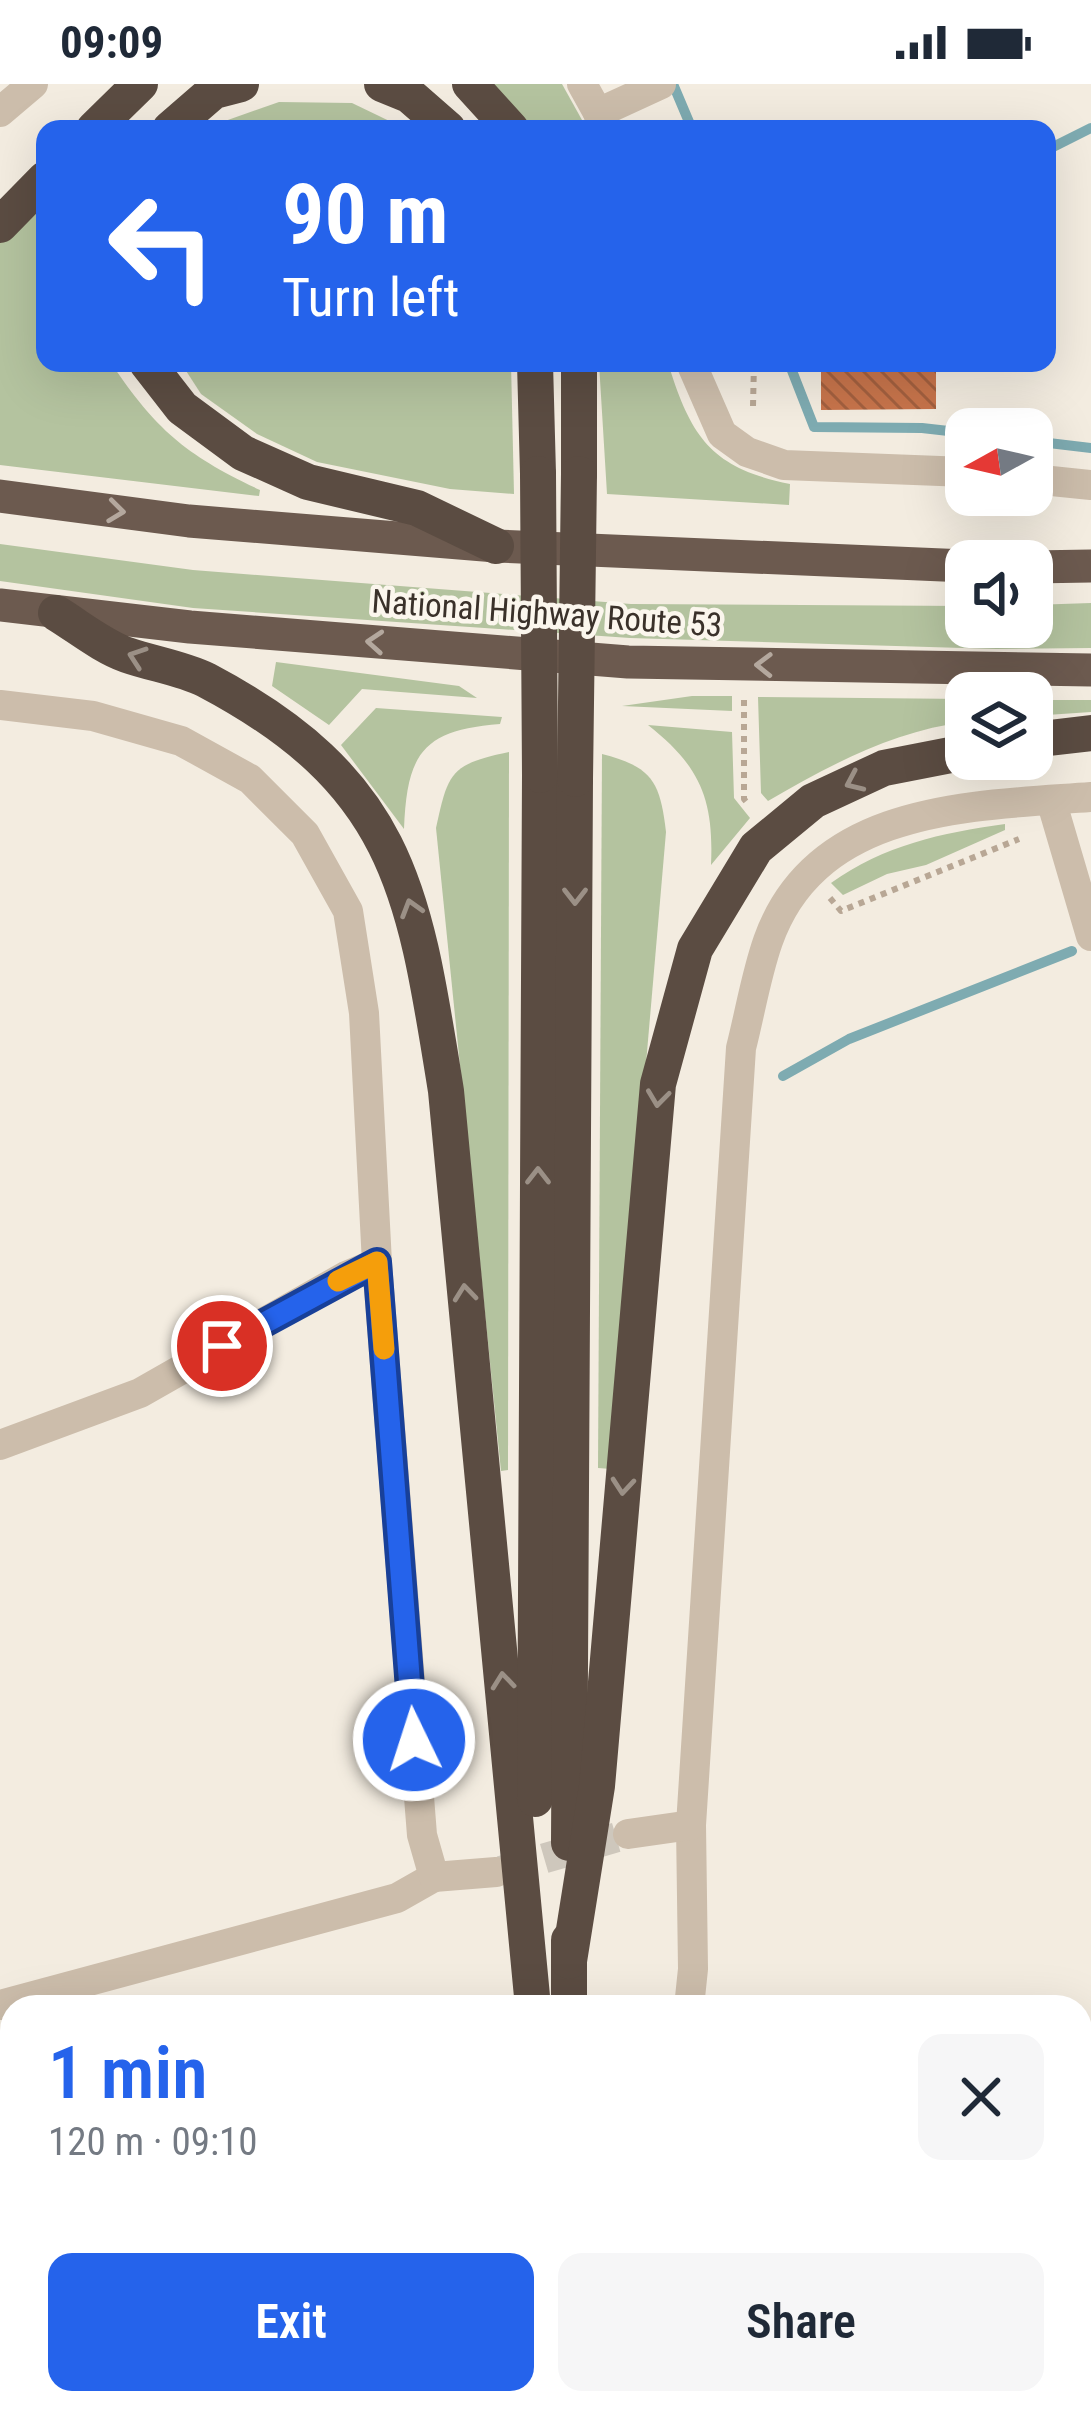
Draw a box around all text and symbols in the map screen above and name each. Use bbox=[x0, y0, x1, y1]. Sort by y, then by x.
text: 09:09 bbox=[60, 16, 163, 69]
text: 90 m bbox=[282, 165, 449, 264]
icon: left bbox=[84, 168, 240, 324]
text: Turn left bbox=[282, 266, 459, 329]
north arrow bbox=[945, 408, 1053, 516]
map controls bbox=[945, 408, 1053, 780]
one-way arrow bbox=[106, 498, 126, 524]
button: sound bbox=[945, 540, 1053, 648]
street label: National Highway Route 53 bbox=[371, 581, 723, 645]
one-way arrow bbox=[365, 629, 384, 655]
one-way arrow bbox=[127, 647, 148, 671]
one-way arrow bbox=[754, 652, 773, 678]
button: layers bbox=[945, 672, 1053, 780]
one-way arrow bbox=[844, 768, 866, 792]
one-way arrow bbox=[562, 888, 588, 906]
one-way arrow bbox=[401, 898, 426, 919]
one-way arrow bbox=[645, 1088, 671, 1108]
one-way arrow bbox=[525, 1166, 551, 1184]
one-way arrow bbox=[453, 1283, 478, 1302]
pin bbox=[171, 1295, 273, 1397]
icon: arrive bbox=[189, 1313, 255, 1379]
one-way arrow bbox=[611, 1477, 636, 1496]
one-way arrow bbox=[491, 1671, 516, 1690]
position arrow bbox=[351, 1677, 477, 1803]
text: 1 min bbox=[48, 2031, 207, 2116]
button: close bbox=[918, 2034, 1044, 2160]
text: 120 m · 09:10 bbox=[48, 2119, 258, 2165]
button: Exit bbox=[48, 2253, 534, 2391]
button: Share bbox=[558, 2253, 1044, 2391]

